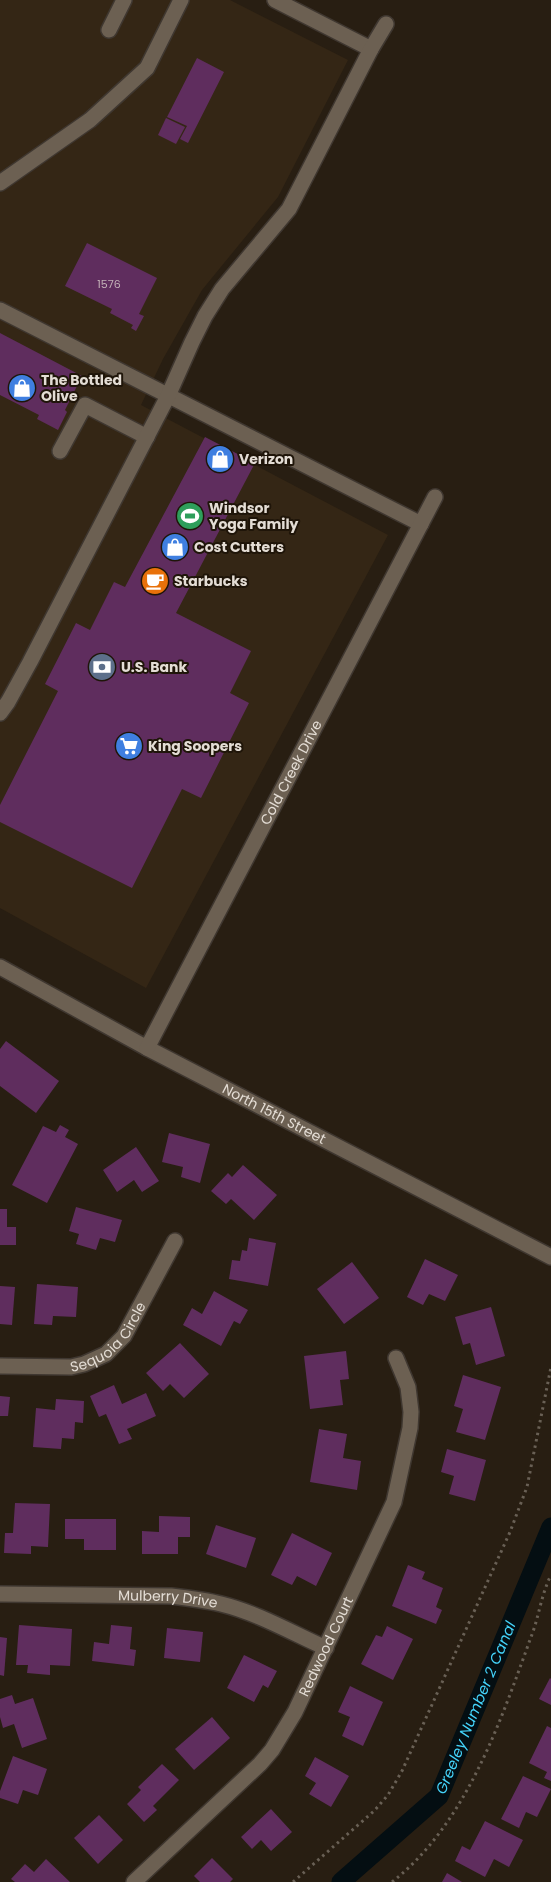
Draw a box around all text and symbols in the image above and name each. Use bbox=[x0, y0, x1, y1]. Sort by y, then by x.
house number: 1576 bbox=[97, 276, 121, 292]
place label: The Bottled Olive bbox=[41, 370, 122, 406]
shop icon: The Bottled Olive bbox=[7, 373, 37, 403]
shop icon: Verizon bbox=[205, 444, 235, 474]
place label: Verizon bbox=[239, 449, 293, 469]
place label: Windsor Yoga Family bbox=[209, 498, 299, 534]
sports icon: Windsor Yoga Family bbox=[175, 501, 205, 531]
shop icon: Cost Cutters bbox=[160, 532, 190, 562]
place label: Cost Cutters bbox=[194, 537, 284, 557]
cafe icon: Starbucks bbox=[140, 566, 170, 596]
place label: Starbucks bbox=[174, 571, 248, 591]
bank icon: U.S. Bank bbox=[87, 652, 117, 682]
place label: U.S. Bank bbox=[121, 657, 188, 677]
street label: Cold Creek Drive bbox=[255, 716, 327, 828]
supermarket icon: King Soopers bbox=[114, 731, 144, 761]
place label: King Soopers bbox=[148, 736, 242, 756]
street label: North 15th Street bbox=[219, 1079, 329, 1149]
street label: Sequoia Circle bbox=[68, 1298, 151, 1377]
street label: Mulberry Drive bbox=[118, 1585, 220, 1613]
street label: Redwood Court bbox=[294, 1593, 358, 1700]
water label: Greeley Number 2 Canal bbox=[430, 1618, 521, 1797]

